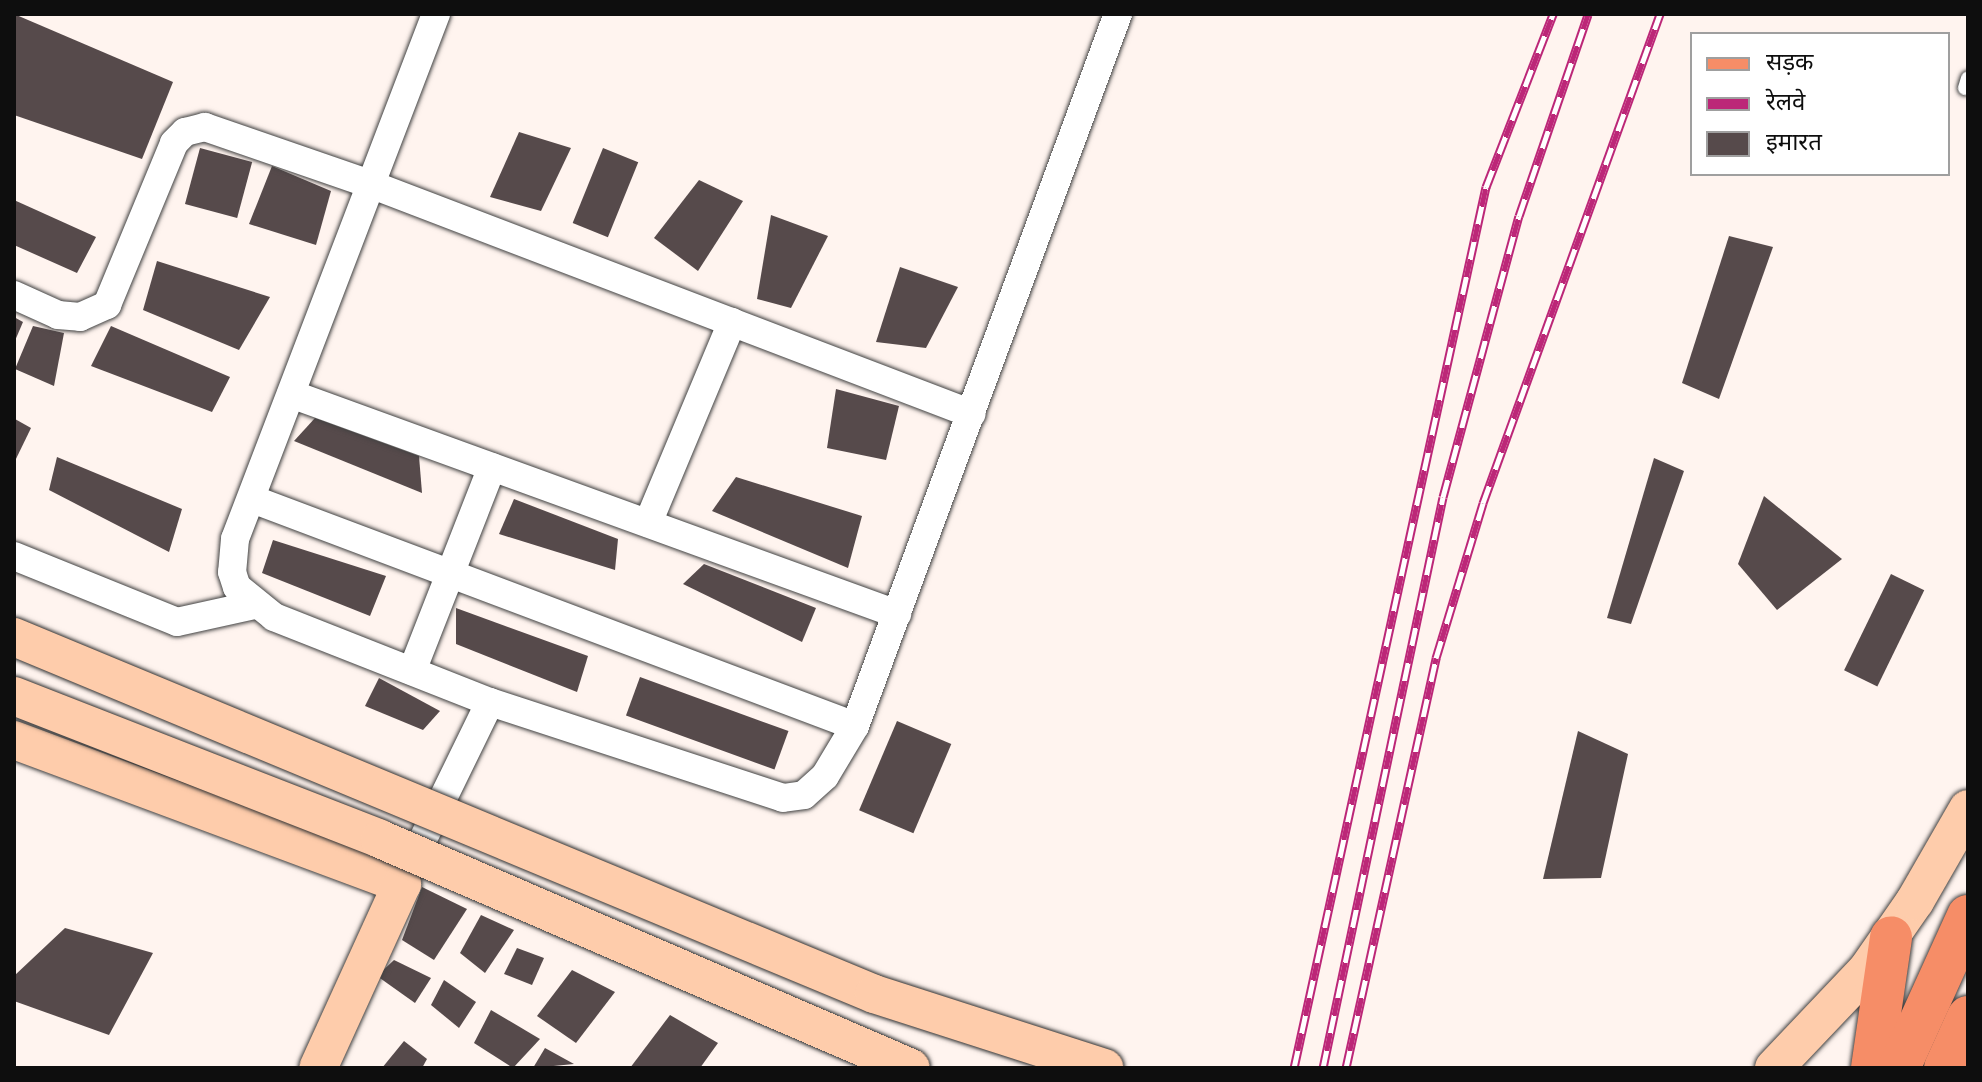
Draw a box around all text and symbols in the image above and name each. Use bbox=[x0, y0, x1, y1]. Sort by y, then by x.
legend bbox=[1690, 32, 1950, 176]
text: सड़क bbox=[1766, 48, 1814, 76]
text: रेलवे bbox=[1766, 88, 1805, 116]
text: इमारत bbox=[1766, 128, 1822, 156]

